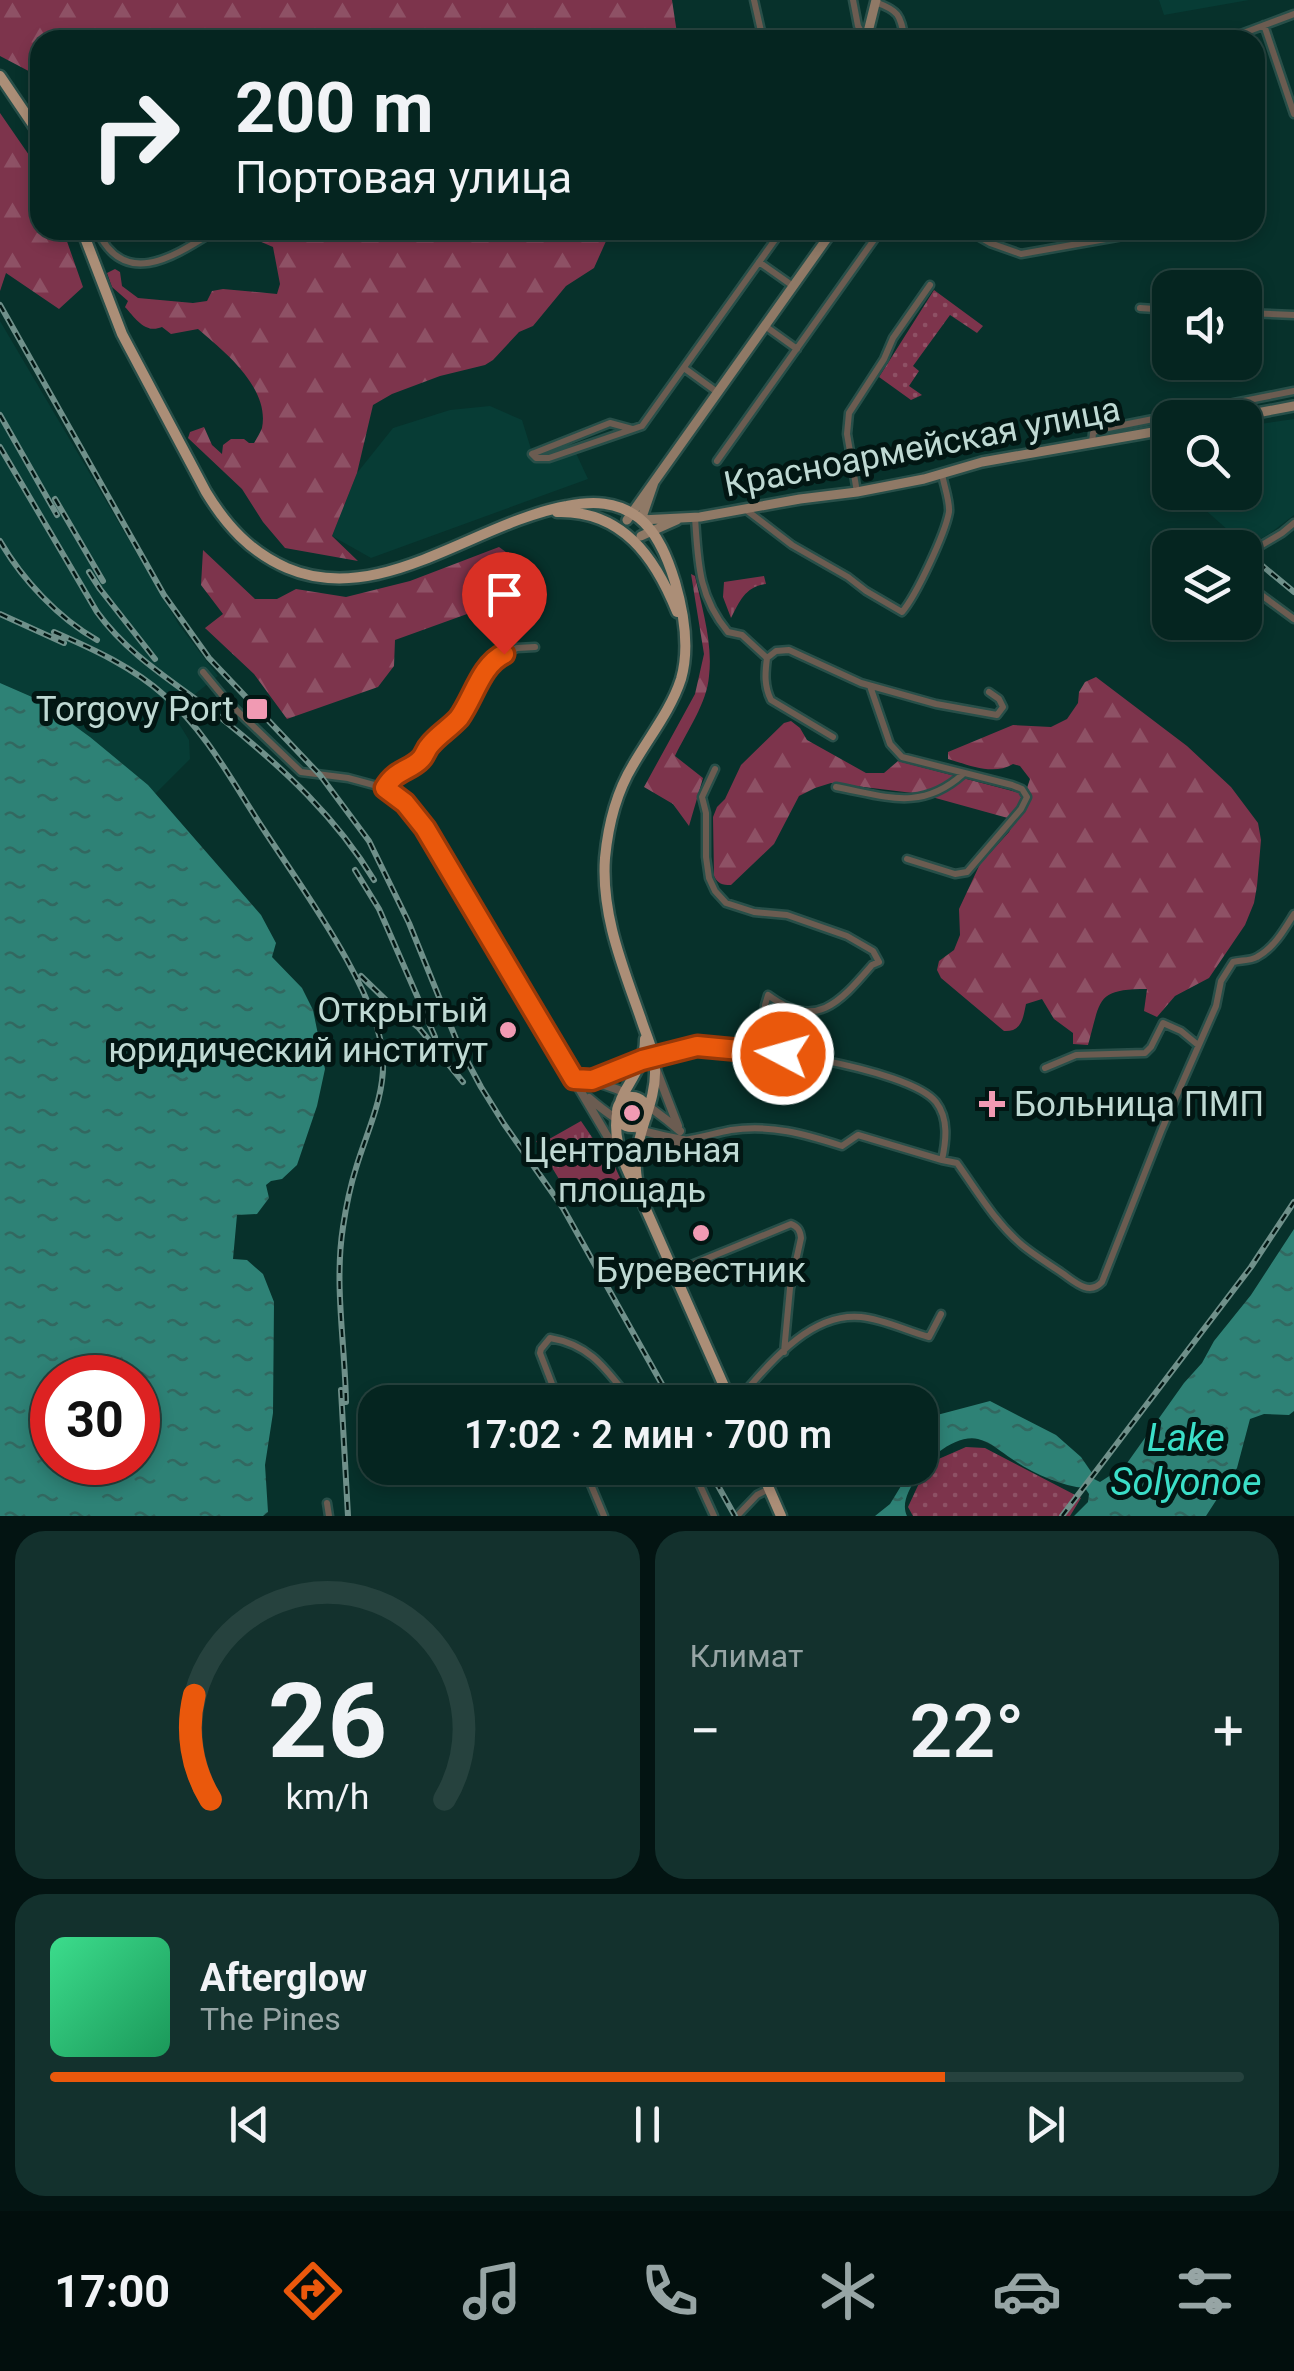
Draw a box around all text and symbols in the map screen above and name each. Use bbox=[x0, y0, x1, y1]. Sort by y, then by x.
text: 200 m bbox=[235, 67, 434, 149]
icon: right bbox=[70, 70, 200, 200]
text: Портовая улица bbox=[235, 151, 572, 204]
map controls bbox=[1152, 270, 1262, 640]
button: sound bbox=[1152, 270, 1262, 380]
street label: Красноармейская улица bbox=[720, 388, 1124, 506]
button: search bbox=[1152, 400, 1262, 510]
button: layers bbox=[1152, 530, 1262, 640]
pin bbox=[462, 552, 547, 655]
icon: arrive bbox=[477, 567, 532, 622]
place label: Torgovy Port bbox=[36, 689, 234, 730]
marker: Torgovy Port bbox=[244, 696, 270, 722]
place label: Открытый юридический институт bbox=[108, 990, 488, 1071]
position arrow bbox=[731, 1002, 835, 1106]
marker: Открытый юридический институт bbox=[497, 1019, 519, 1041]
place label: Больница ПМП bbox=[1014, 1084, 1264, 1125]
marker: Больница ПМП bbox=[979, 1091, 1005, 1117]
marker: Центральная площадь bbox=[621, 1102, 643, 1124]
place label: Центральная площадь bbox=[523, 1130, 741, 1211]
marker: Буревестник bbox=[690, 1222, 712, 1244]
place label: Буревестник bbox=[596, 1250, 806, 1291]
speed limit sign: 30 bbox=[30, 1355, 160, 1485]
text: 17:02 · 2 мин · 700 m bbox=[464, 1413, 832, 1457]
water label: Lake Solyonoe bbox=[1111, 1416, 1261, 1504]
text: Климат bbox=[690, 1637, 803, 1675]
text: 26 bbox=[268, 1661, 387, 1782]
text: 22° bbox=[910, 1687, 1024, 1775]
text: − bbox=[690, 1699, 721, 1763]
text: + bbox=[1213, 1699, 1244, 1763]
text: km/h bbox=[285, 1776, 369, 1818]
text: Afterglow bbox=[200, 1956, 367, 2000]
text: The Pines bbox=[200, 2000, 341, 2038]
icon: previous bbox=[222, 2097, 277, 2152]
icon: pause bbox=[620, 2097, 675, 2152]
icon: next bbox=[1018, 2097, 1073, 2152]
icon: directions bbox=[278, 2256, 348, 2326]
icon: music bbox=[457, 2256, 527, 2326]
icon: phone bbox=[635, 2256, 705, 2326]
icon: climate bbox=[813, 2256, 883, 2326]
icon: car bbox=[992, 2256, 1062, 2326]
icon: filters bbox=[1170, 2256, 1240, 2326]
text: 17:00 bbox=[54, 2265, 170, 2318]

